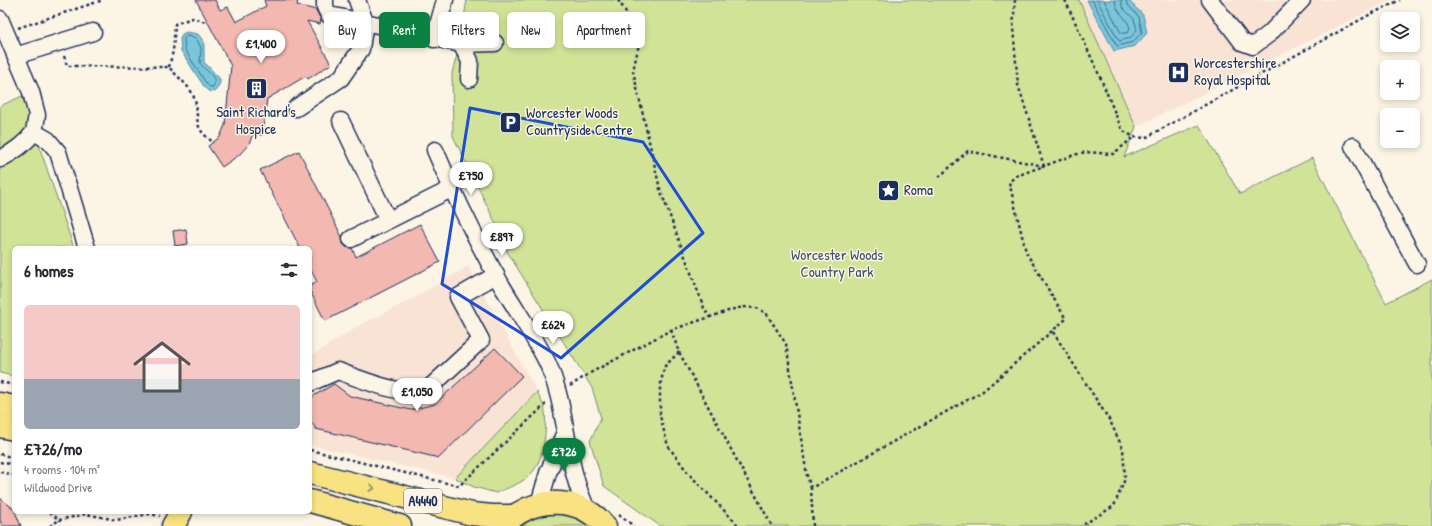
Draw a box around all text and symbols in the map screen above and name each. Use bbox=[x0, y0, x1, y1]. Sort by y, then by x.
chip: Buy bbox=[324, 12, 371, 48]
chip: Rent bbox=[379, 12, 430, 48]
chip: Filters bbox=[438, 12, 499, 48]
chip: New bbox=[507, 12, 555, 48]
chip: Apartment bbox=[563, 12, 645, 48]
map controls bbox=[1380, 12, 1420, 148]
button: layers bbox=[1380, 12, 1420, 52]
pin: £1,400 bbox=[228, 30, 294, 64]
text: £1,400 bbox=[245, 34, 277, 52]
place label: Worcestershire Royal Hospital bbox=[1194, 52, 1277, 90]
hospital icon: Worcestershire Royal Hospital bbox=[1166, 59, 1192, 85]
button: + bbox=[1380, 60, 1420, 100]
building icon: Saint Richard's Hospice bbox=[243, 76, 269, 102]
place label: Saint Richard's Hospice bbox=[216, 101, 296, 139]
place label: Worcester Woods Countryside Centre bbox=[526, 102, 633, 140]
button: − bbox=[1380, 108, 1420, 148]
parking icon: Worcester Woods Countryside Centre bbox=[497, 109, 523, 135]
pin: £750 bbox=[447, 162, 495, 196]
text: £750 bbox=[459, 166, 483, 184]
place icon: Roma bbox=[875, 177, 901, 203]
place label: Roma bbox=[904, 179, 933, 200]
pin: £897 bbox=[478, 223, 526, 257]
text: £897 bbox=[490, 227, 514, 245]
park label: Worcester Woods Country Park bbox=[791, 244, 883, 282]
text: 6 homes bbox=[24, 259, 74, 282]
icon: filters bbox=[278, 259, 300, 281]
pin: £624 bbox=[529, 311, 577, 345]
text: £624 bbox=[541, 315, 565, 333]
icon: home bbox=[126, 331, 198, 403]
pin: £1,050 bbox=[384, 378, 450, 412]
text: £1,050 bbox=[401, 382, 433, 400]
text: £726/mo bbox=[24, 437, 82, 460]
pin: £726 bbox=[540, 438, 588, 472]
text: £726 bbox=[552, 442, 576, 460]
text: 4 rooms · 104 m² bbox=[24, 460, 100, 478]
text: Wildwood Drive bbox=[24, 478, 92, 496]
one-way arrow bbox=[368, 483, 375, 491]
road number: A4440 bbox=[404, 489, 442, 513]

